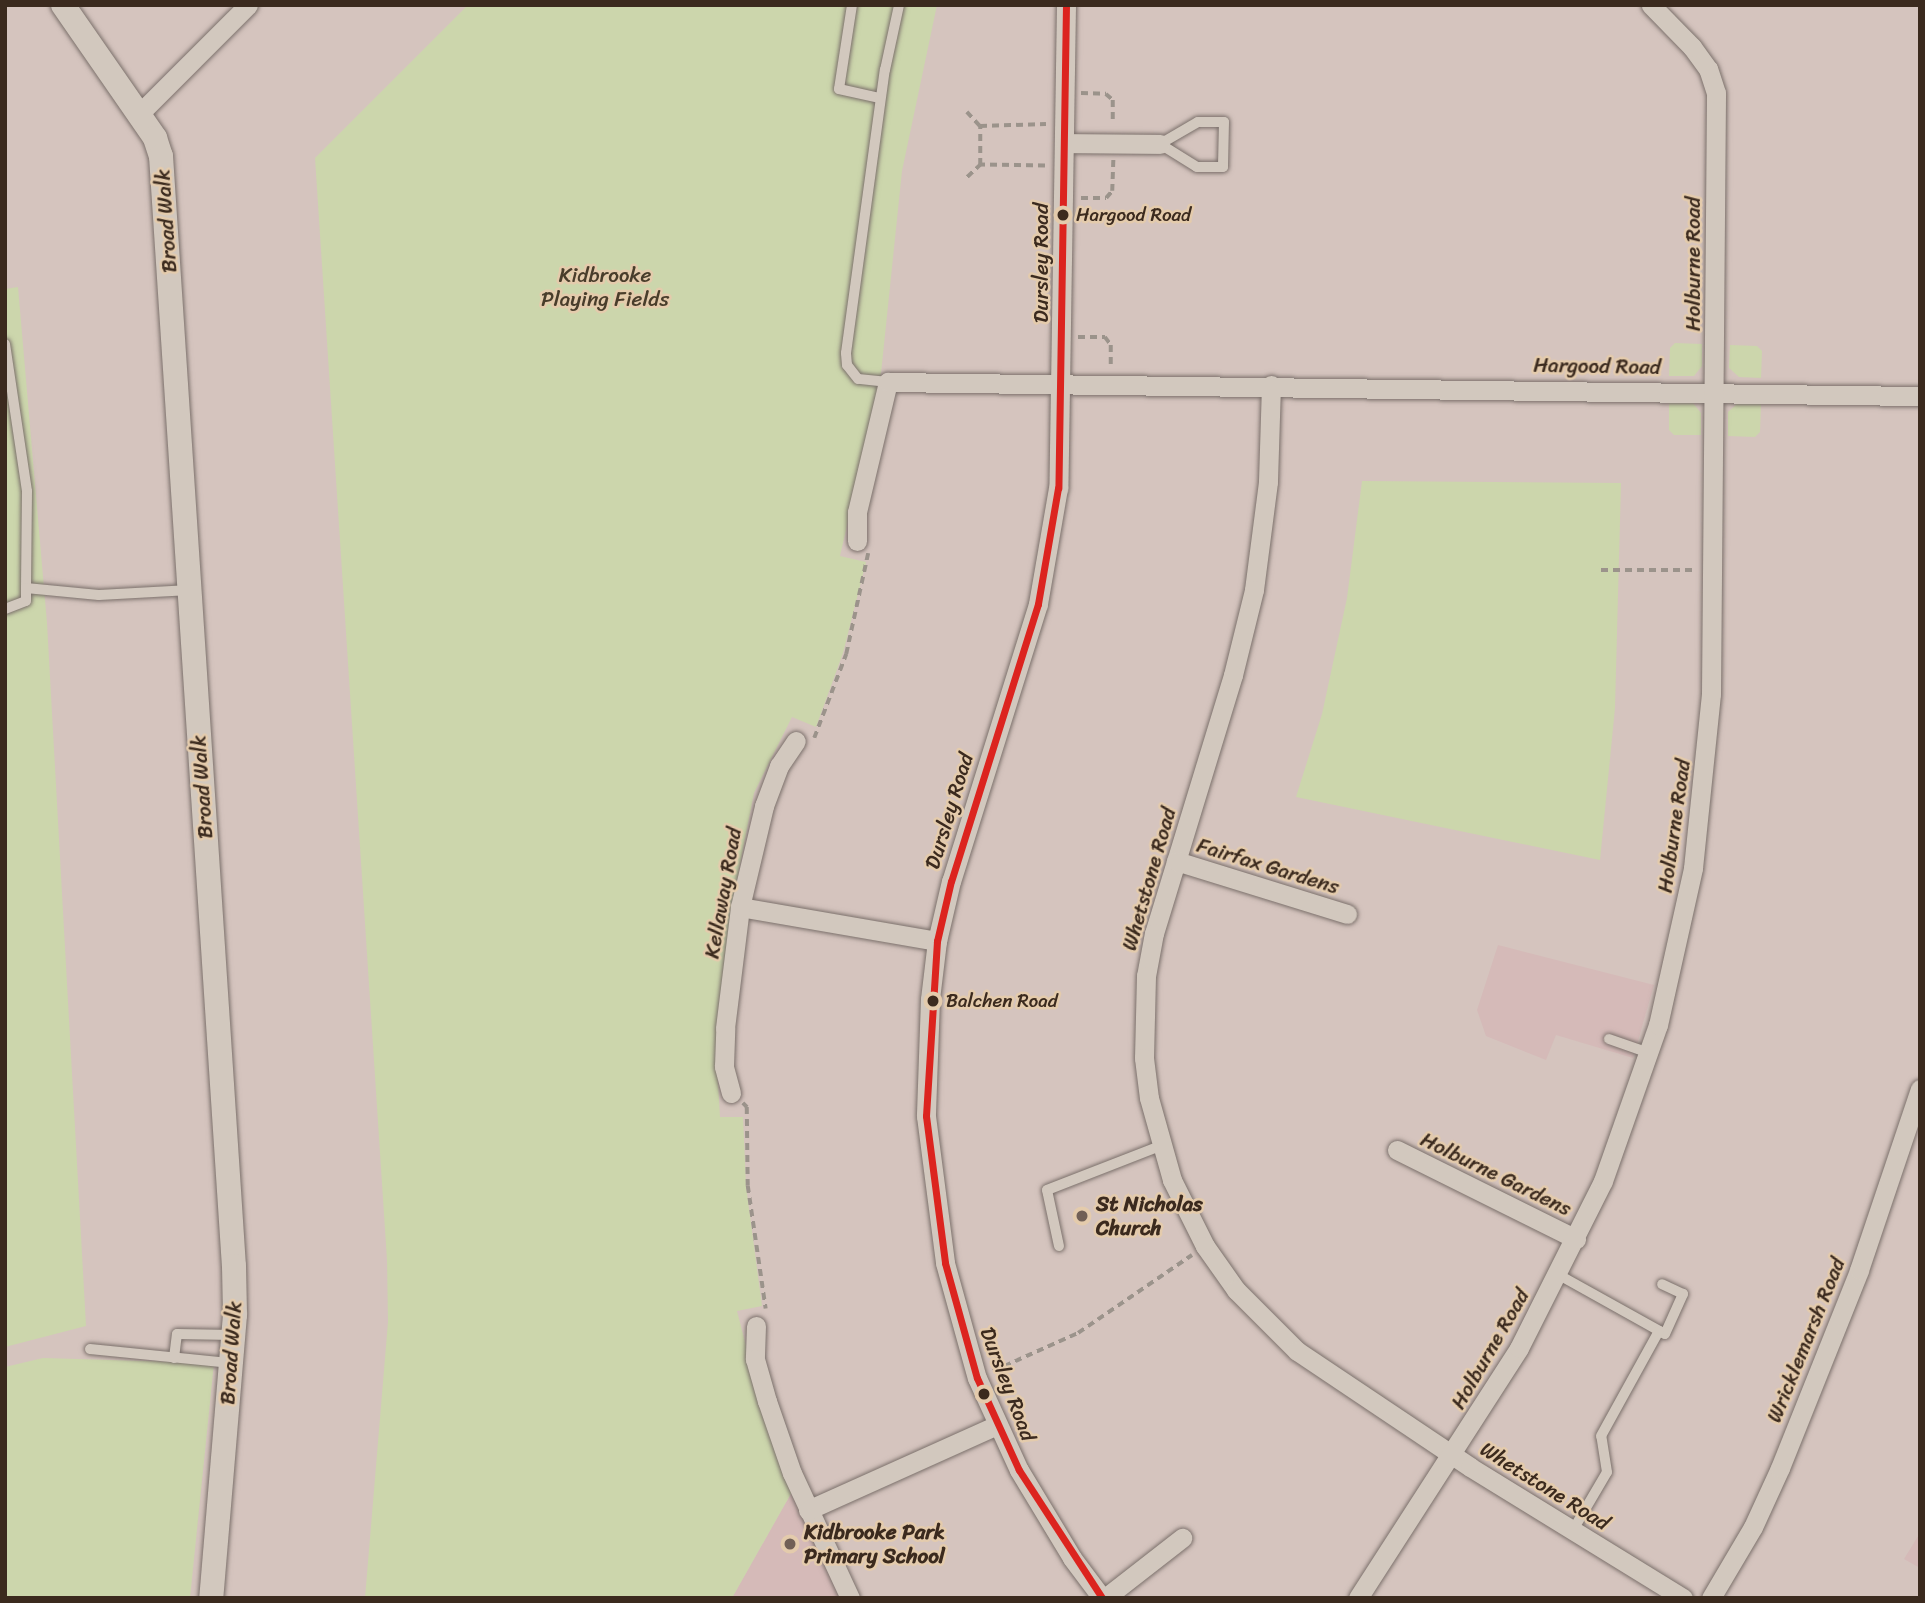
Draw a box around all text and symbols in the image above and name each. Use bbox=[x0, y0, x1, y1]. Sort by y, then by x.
street label: Broad Walk bbox=[150, 169, 182, 273]
street label: Holburne Road bbox=[1680, 197, 1706, 331]
street label: Dursley Road bbox=[1028, 203, 1054, 323]
place label: Hargood Road bbox=[1076, 204, 1191, 226]
marker: Hargood Road bbox=[1056, 208, 1070, 222]
park label: Kidbrooke Playing Fields bbox=[541, 262, 669, 312]
street label: Hargood Road bbox=[1533, 352, 1661, 380]
street label: Broad Walk bbox=[186, 735, 218, 839]
street label: Dursley Road bbox=[919, 750, 979, 872]
street label: Holburne Road bbox=[1652, 758, 1696, 894]
street label: Whetstone Road bbox=[1117, 805, 1181, 953]
street label: Kellaway Road bbox=[699, 826, 747, 960]
street label: Fairfax Gardens bbox=[1194, 832, 1342, 900]
place label: Balchen Road bbox=[946, 990, 1058, 1012]
marker: Balchen Road bbox=[926, 994, 940, 1008]
street label: Holburne Gardens bbox=[1416, 1127, 1576, 1221]
place label: St Nicholas Church bbox=[1096, 1191, 1203, 1241]
marker: St Nicholas Church bbox=[1074, 1208, 1090, 1224]
street label: Wricklemarsh Road bbox=[1761, 1254, 1851, 1426]
street label: Holburne Road bbox=[1445, 1284, 1535, 1414]
street label: Broad Walk bbox=[215, 1301, 247, 1405]
street label: Dursley Road bbox=[975, 1323, 1041, 1445]
unlabelled marker bbox=[977, 1387, 991, 1401]
street label: Whetstone Road bbox=[1476, 1436, 1614, 1536]
place label: Kidbrooke Park Primary School bbox=[804, 1519, 945, 1569]
marker: Kidbrooke Park Primary School bbox=[782, 1536, 798, 1552]

